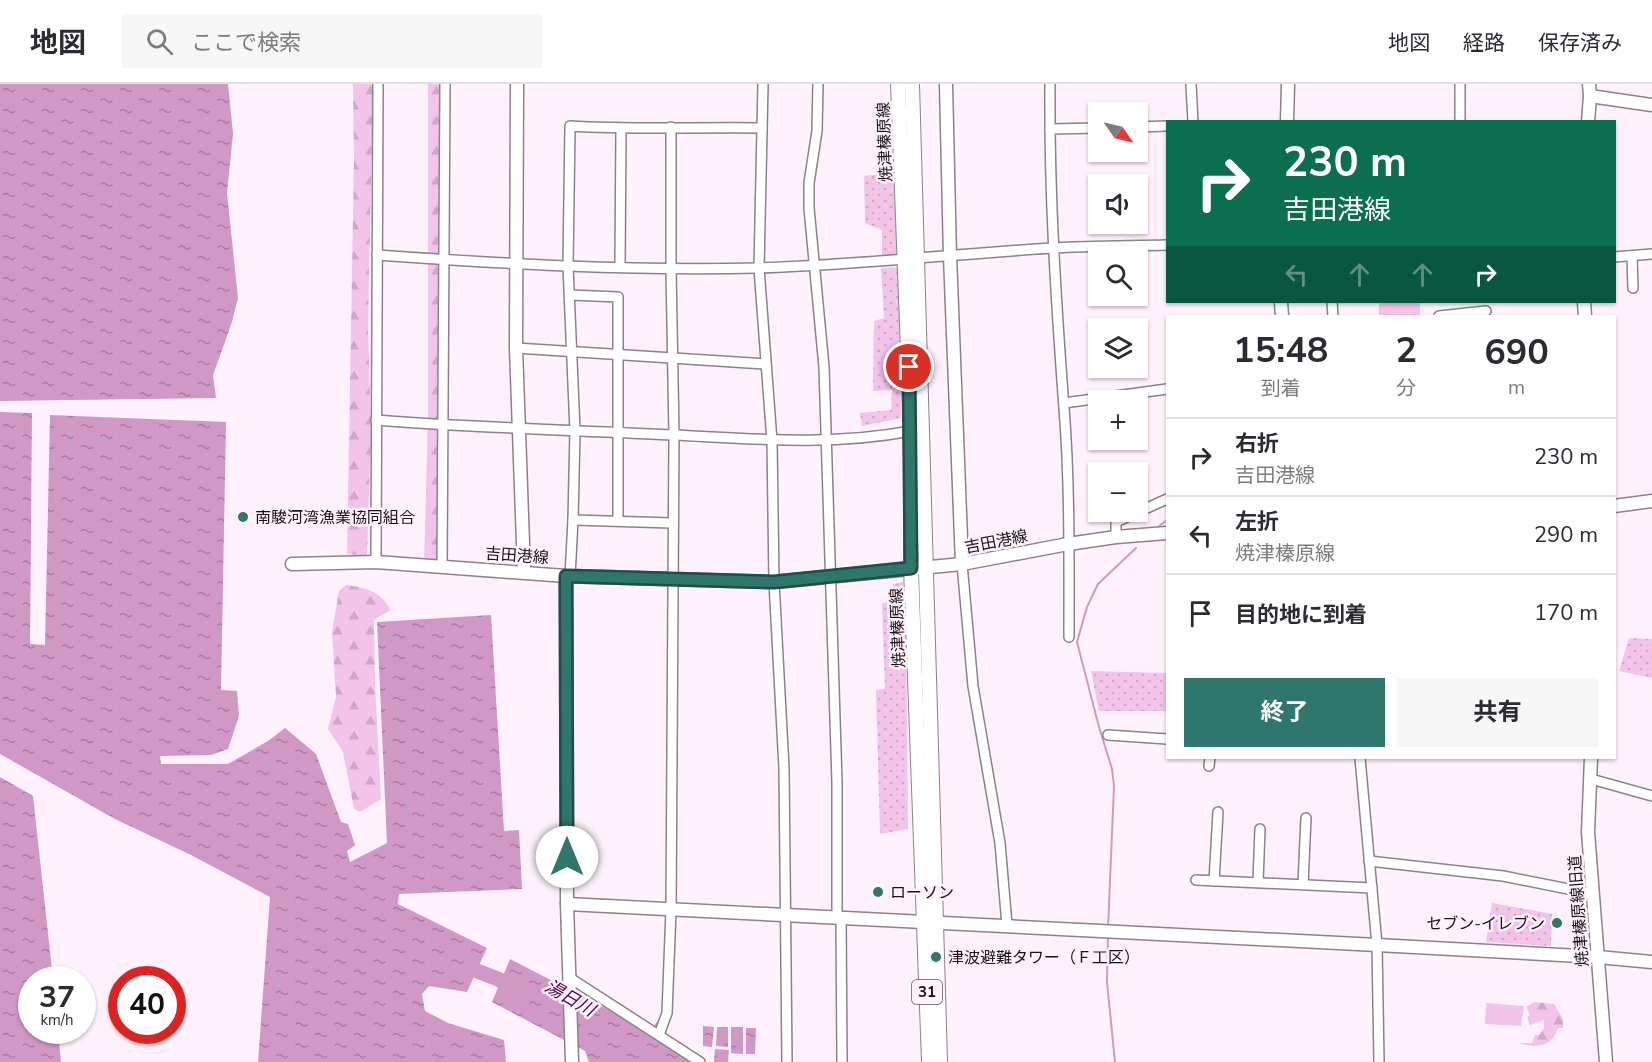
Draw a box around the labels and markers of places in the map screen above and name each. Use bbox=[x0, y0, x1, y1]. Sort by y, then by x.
pin bbox=[883, 341, 934, 392]
place label: 南駿河湾漁業協同組合 bbox=[255, 507, 415, 529]
marker: 南駿河湾漁業協同組合 bbox=[236, 510, 250, 524]
place label: ローソン bbox=[890, 882, 954, 904]
marker: ローソン bbox=[871, 885, 885, 899]
place label: セブン-イレブン bbox=[1426, 913, 1545, 935]
marker: セブン-イレブン bbox=[1550, 916, 1564, 930]
place label: 津波避難タワー（Ｆ工区） bbox=[948, 947, 1140, 969]
marker: 津波避難タワー（Ｆ工区） bbox=[929, 950, 943, 964]

